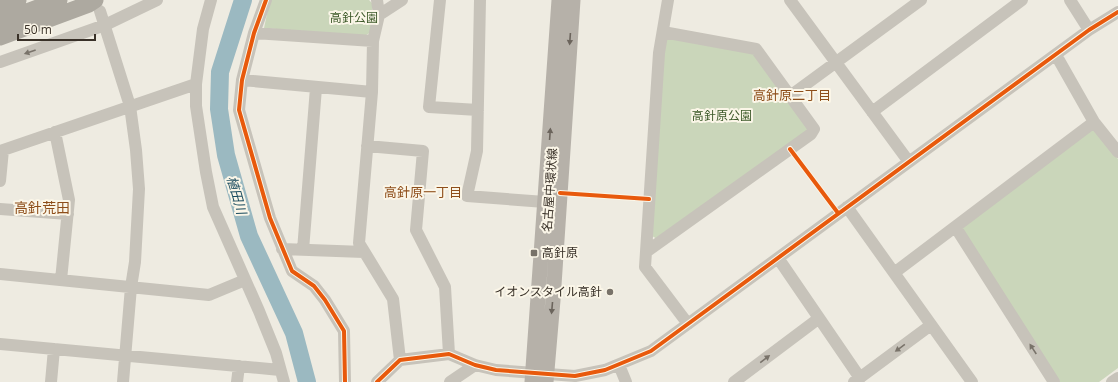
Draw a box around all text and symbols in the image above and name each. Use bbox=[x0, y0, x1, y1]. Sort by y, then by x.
park label: 高針公園 bbox=[330, 9, 378, 26]
scale bar bbox=[18, 16, 95, 42]
text: 50 m bbox=[24, 21, 52, 38]
one-way arrow bbox=[567, 33, 574, 45]
one-way arrow bbox=[24, 49, 36, 55]
district label: 高針原二丁目 bbox=[753, 86, 831, 104]
park label: 高針原公園 bbox=[692, 107, 752, 124]
one-way arrow bbox=[547, 128, 554, 140]
street label: 名古屋中環状線 bbox=[538, 147, 561, 232]
water label: 植田川 bbox=[223, 174, 252, 218]
district label: 高針原一丁目 bbox=[384, 183, 462, 201]
district label: 高針荒田 bbox=[14, 198, 70, 217]
place label: 高針原 bbox=[542, 244, 578, 261]
marker: 高針原 bbox=[529, 248, 539, 258]
place label: イオンスタイル高針 bbox=[494, 283, 602, 300]
marker: イオンスタイル高針 bbox=[605, 287, 615, 297]
one-way arrow bbox=[549, 302, 556, 314]
one-way arrow bbox=[1030, 343, 1037, 355]
one-way arrow bbox=[895, 344, 905, 352]
one-way arrow bbox=[759, 355, 770, 363]

